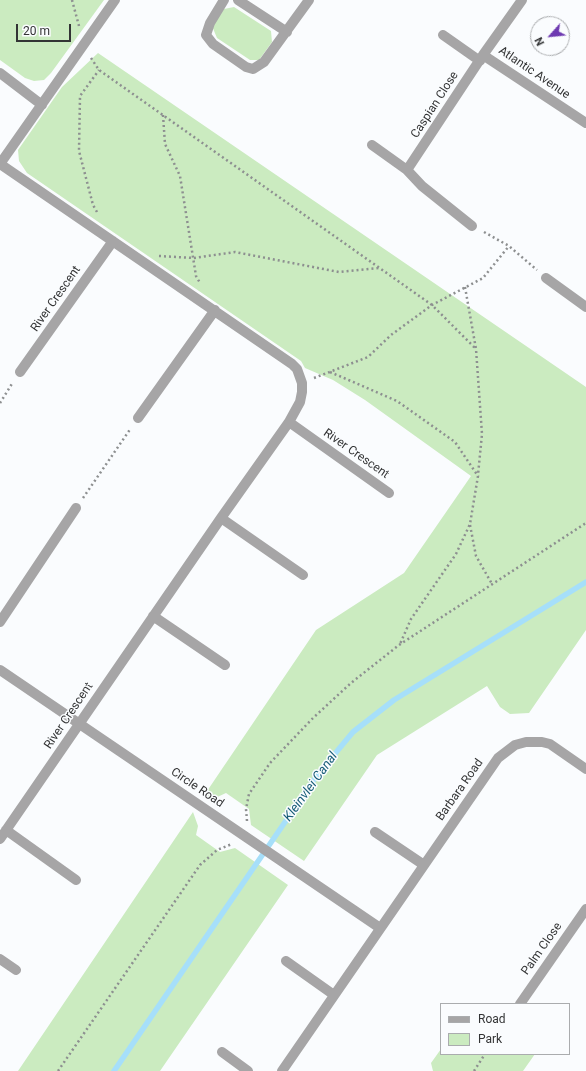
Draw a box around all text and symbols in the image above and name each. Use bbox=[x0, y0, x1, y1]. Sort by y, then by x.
scale bar bbox=[18, 16, 73, 42]
north arrow bbox=[530, 16, 570, 56]
text: 20 m bbox=[23, 24, 50, 38]
text: N bbox=[532, 35, 547, 48]
street label: Atlantic Avenue bbox=[496, 44, 572, 102]
street label: Caspian Close bbox=[408, 69, 462, 141]
street label: River Crescent bbox=[28, 263, 84, 335]
street label: River Crescent bbox=[320, 426, 392, 482]
street label: River Crescent bbox=[42, 680, 96, 752]
water label: Kleinvlei Canal bbox=[281, 749, 341, 825]
street label: Barbara Road bbox=[433, 756, 487, 824]
street label: Circle Road bbox=[168, 765, 226, 811]
street label: Palm Close bbox=[519, 920, 565, 978]
legend bbox=[440, 1003, 570, 1055]
text: Road bbox=[478, 1012, 506, 1026]
text: Park bbox=[478, 1032, 502, 1046]

